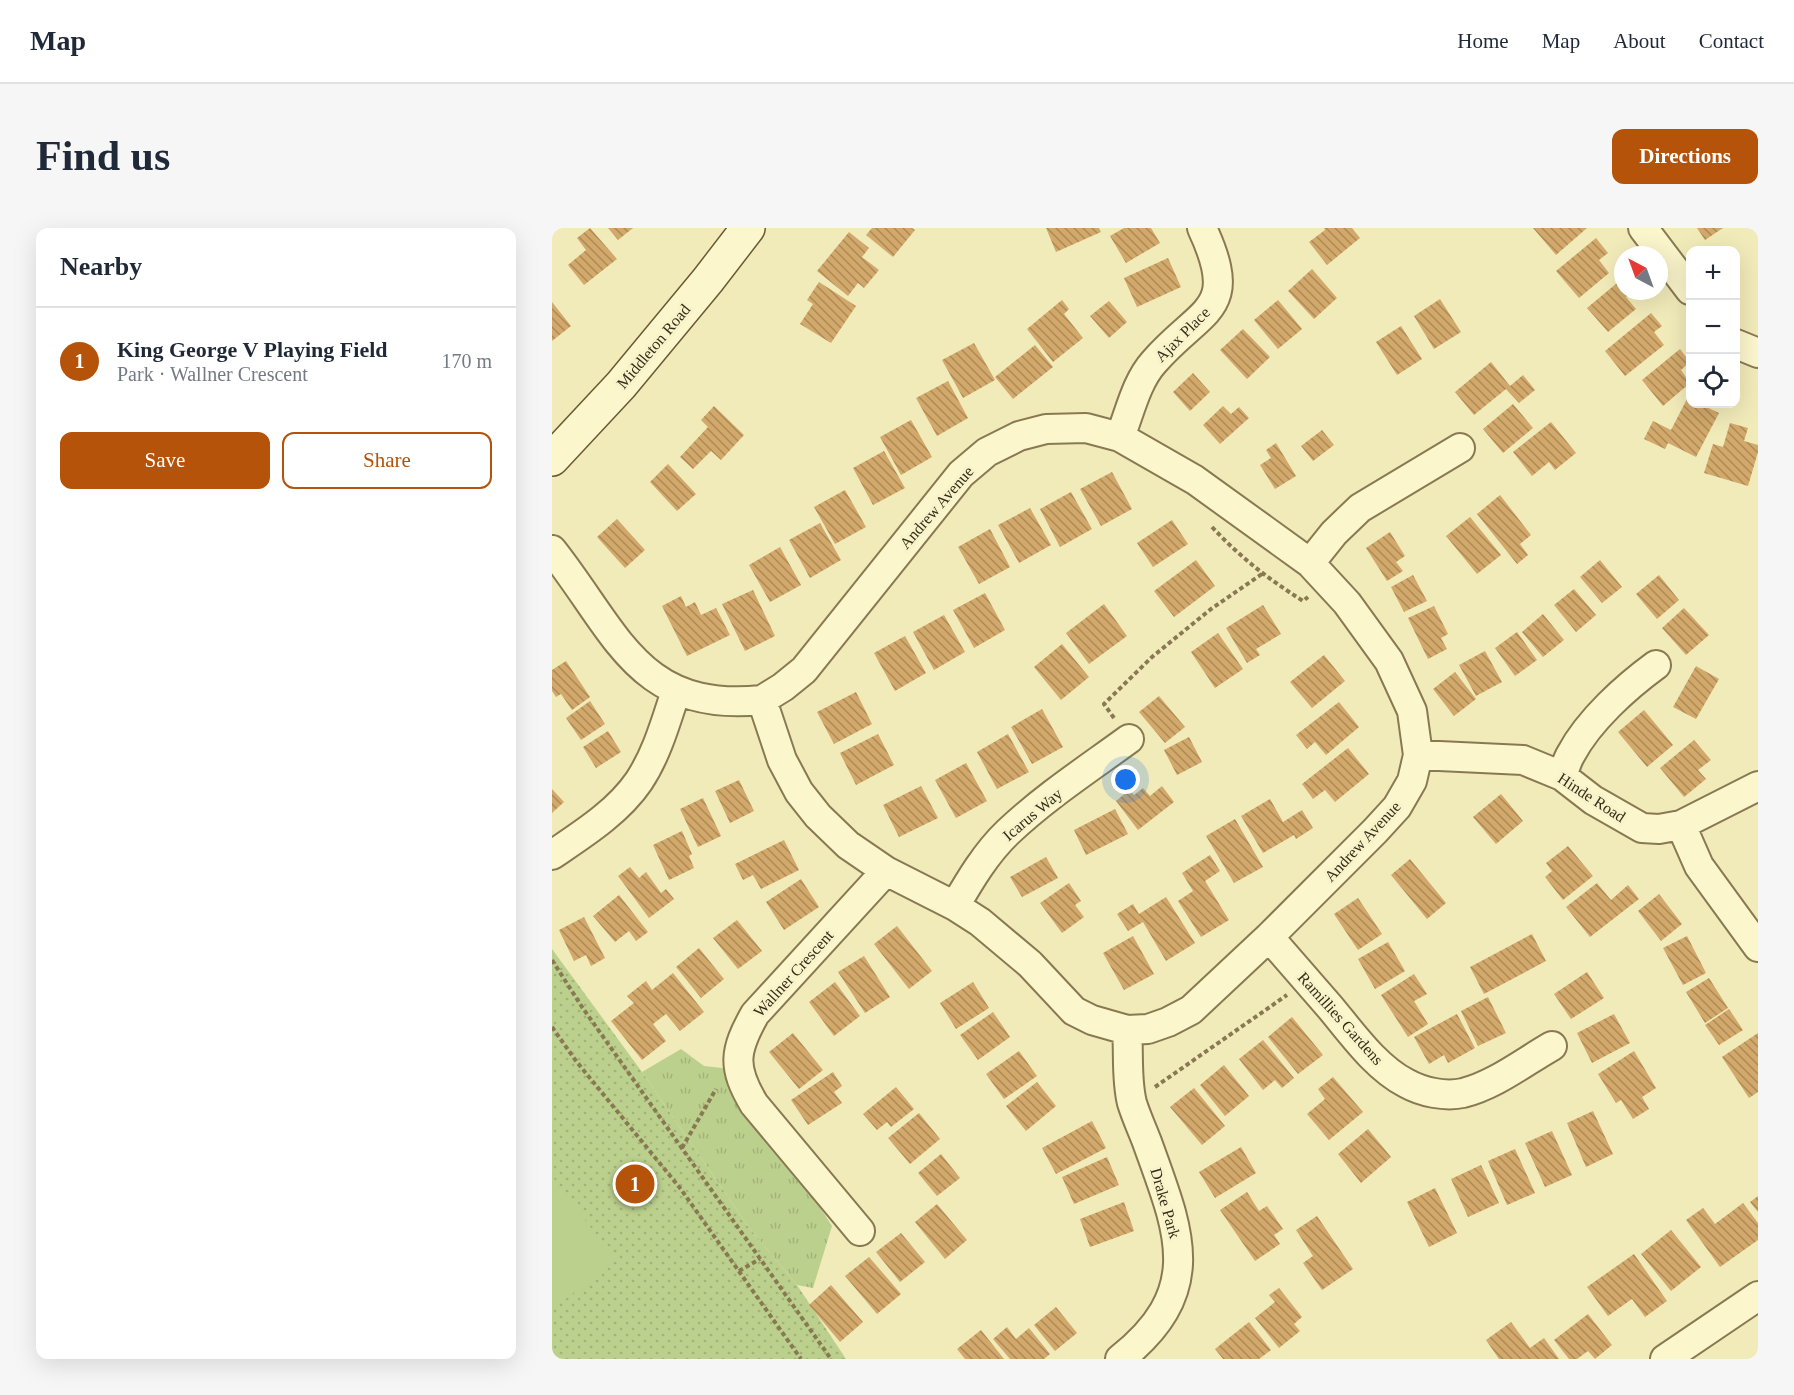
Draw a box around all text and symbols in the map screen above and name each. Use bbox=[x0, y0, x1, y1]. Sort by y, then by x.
text: Map bbox=[30, 25, 86, 56]
text: Home bbox=[1457, 29, 1509, 53]
text: Map bbox=[1542, 29, 1580, 53]
text: About bbox=[1613, 29, 1666, 53]
text: Contact bbox=[1699, 29, 1764, 53]
button: Directions bbox=[1612, 129, 1758, 184]
text: Find us bbox=[36, 133, 170, 179]
north arrow bbox=[1614, 246, 1668, 300]
map controls bbox=[1686, 246, 1740, 408]
button: + bbox=[1686, 246, 1740, 300]
text: Nearby bbox=[60, 252, 142, 281]
button: − bbox=[1686, 300, 1740, 354]
street label: Middleton Road bbox=[613, 301, 693, 392]
street label: Ajax Place bbox=[1152, 304, 1214, 366]
text: King George V Playing Field bbox=[117, 337, 388, 362]
text: 1 bbox=[75, 350, 85, 372]
text: 170 m bbox=[441, 350, 492, 372]
button: locate bbox=[1686, 354, 1740, 408]
text: Park · Wallner Crescent bbox=[117, 363, 308, 385]
button: Save bbox=[60, 432, 270, 489]
button: Share bbox=[282, 432, 492, 489]
street label: Andrew Avenue bbox=[896, 463, 977, 552]
your location bbox=[1111, 765, 1140, 794]
street label: Hinde Road bbox=[1555, 769, 1629, 825]
street label: Icarus Way bbox=[999, 785, 1066, 845]
street label: Andrew Avenue bbox=[1321, 798, 1404, 885]
street label: Wallner Crescent bbox=[750, 926, 837, 1020]
street label: Ramillies Gardens bbox=[1295, 969, 1387, 1068]
pin: 1 bbox=[616, 1162, 655, 1206]
street label: Drake Park bbox=[1147, 1166, 1184, 1240]

